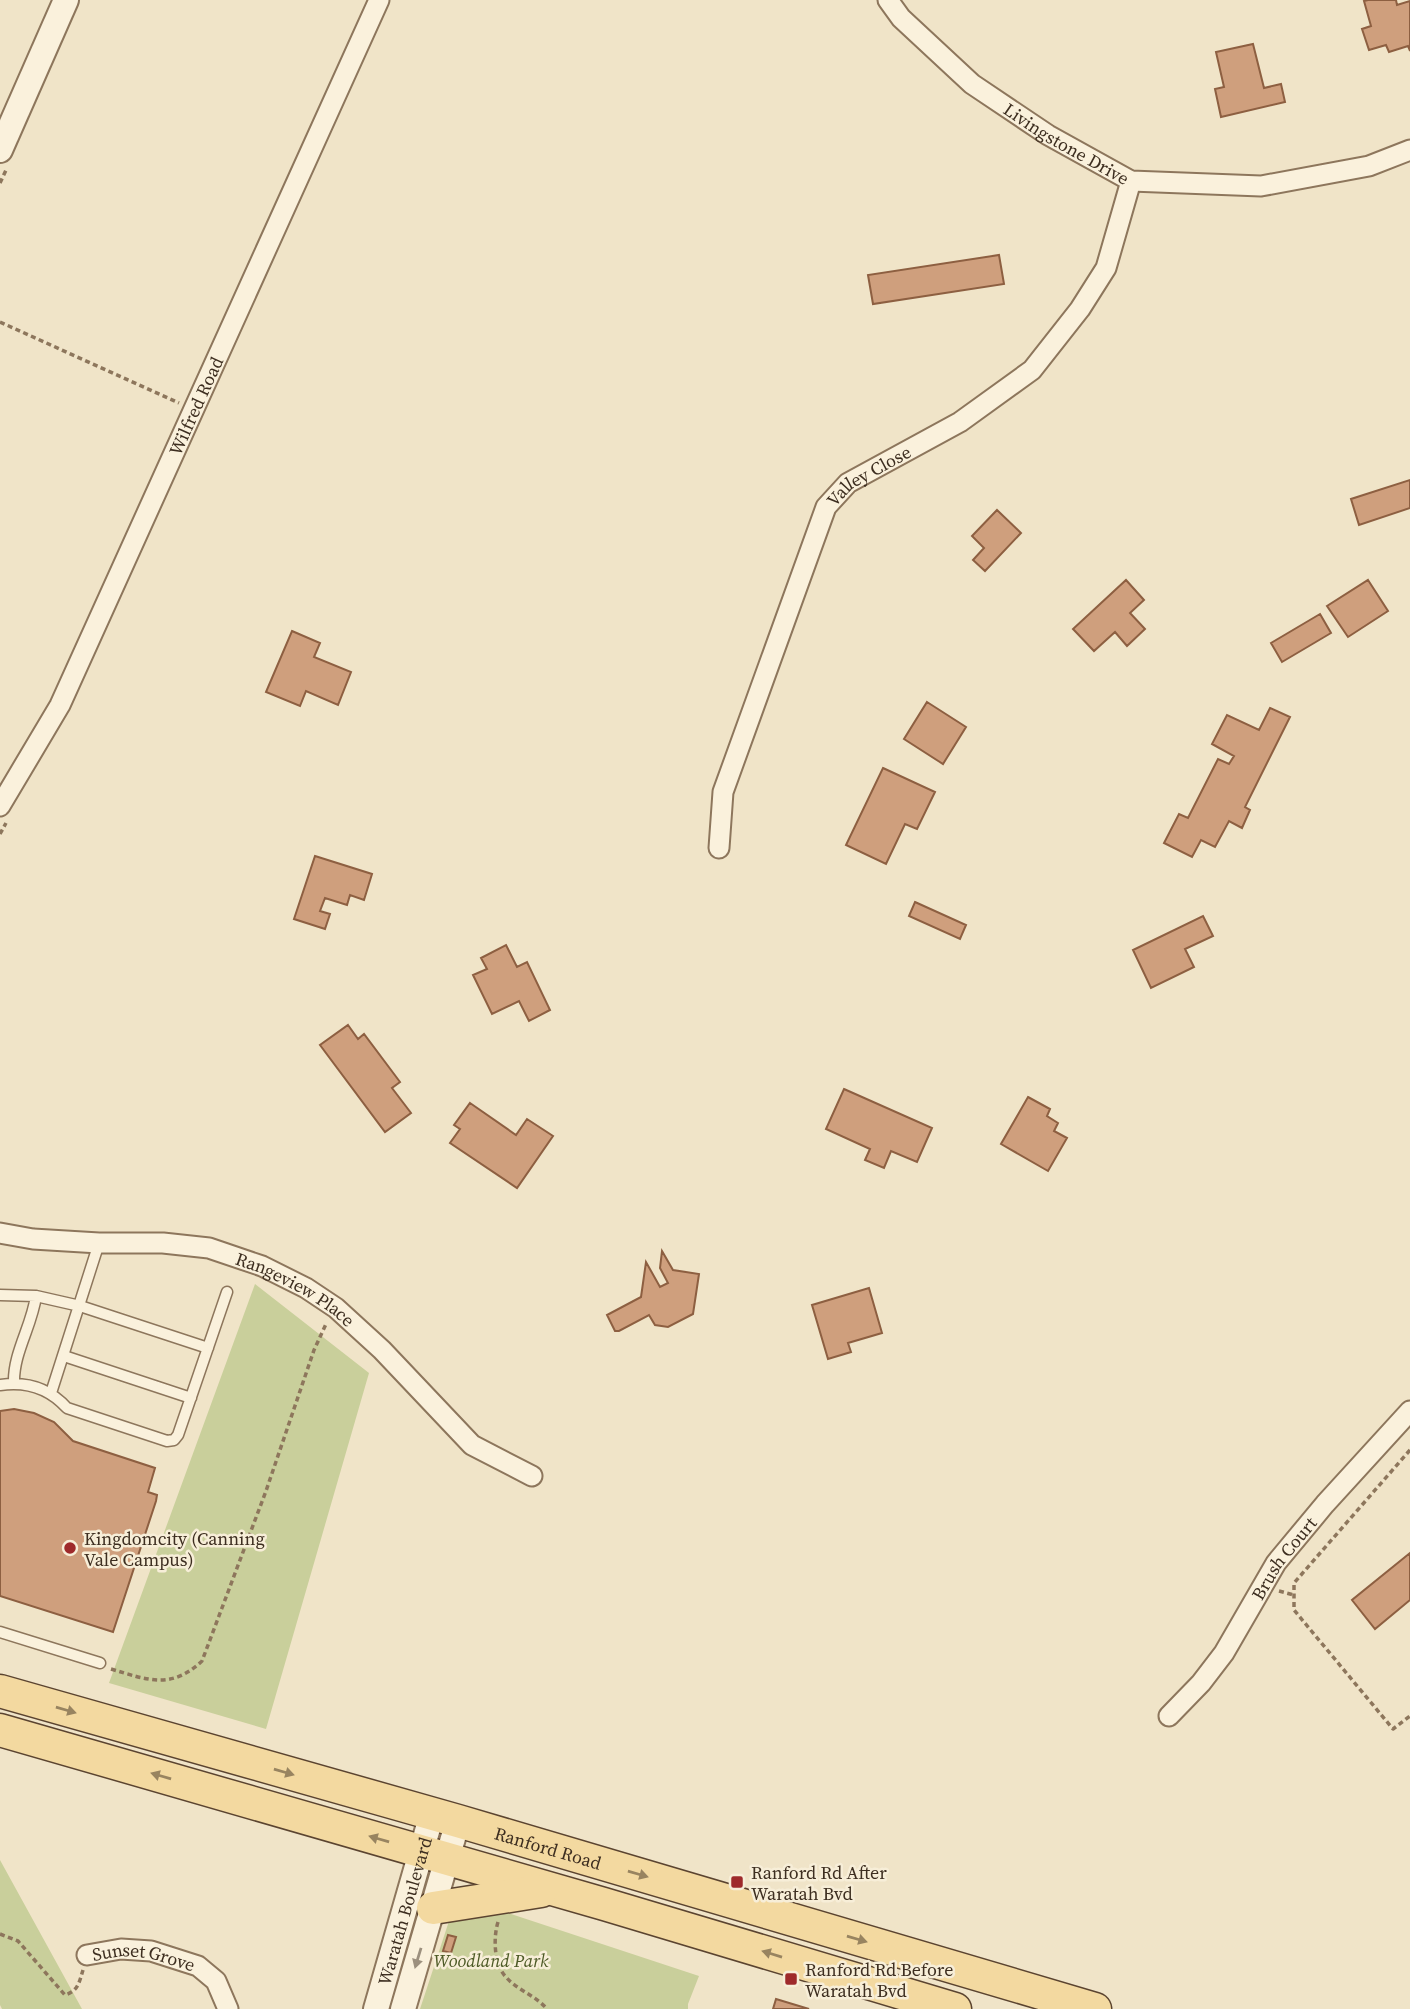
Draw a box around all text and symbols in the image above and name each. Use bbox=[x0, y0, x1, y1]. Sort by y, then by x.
street label: Livingstone Drive bbox=[999, 96, 1134, 190]
street label: Wilfred Road bbox=[162, 352, 229, 459]
street label: Valley Close bbox=[820, 439, 915, 511]
street label: Rangeview Place bbox=[232, 1245, 361, 1332]
street label: Brush Court bbox=[1245, 1511, 1322, 1604]
place label: Kingdomcity (Canning Vale Campus) bbox=[84, 1526, 265, 1572]
marker: Kingdomcity (Canning Vale Campus) bbox=[62, 1540, 78, 1556]
one-way arrow bbox=[55, 1705, 76, 1715]
one-way arrow bbox=[274, 1767, 295, 1777]
one-way arrow bbox=[150, 1771, 171, 1781]
street label: Ranford Road bbox=[492, 1820, 605, 1875]
one-way arrow bbox=[369, 1834, 390, 1844]
street label: Waratah Boulevard bbox=[371, 1834, 437, 1988]
place label: Ranford Rd After Waratah Bvd bbox=[751, 1860, 887, 1906]
one-way arrow bbox=[628, 1870, 649, 1880]
marker: Ranford Rd After Waratah Bvd bbox=[729, 1874, 745, 1890]
one-way arrow bbox=[846, 1934, 867, 1944]
street label: Sunset Grove bbox=[90, 1936, 199, 1977]
one-way arrow bbox=[412, 1948, 423, 1969]
park label: Woodland Park bbox=[434, 1948, 549, 1973]
one-way arrow bbox=[762, 1949, 783, 1959]
place label: Ranford Rd Before Waratah Bvd bbox=[805, 1957, 953, 2003]
marker: Ranford Rd Before Waratah Bvd bbox=[783, 1971, 799, 1987]

